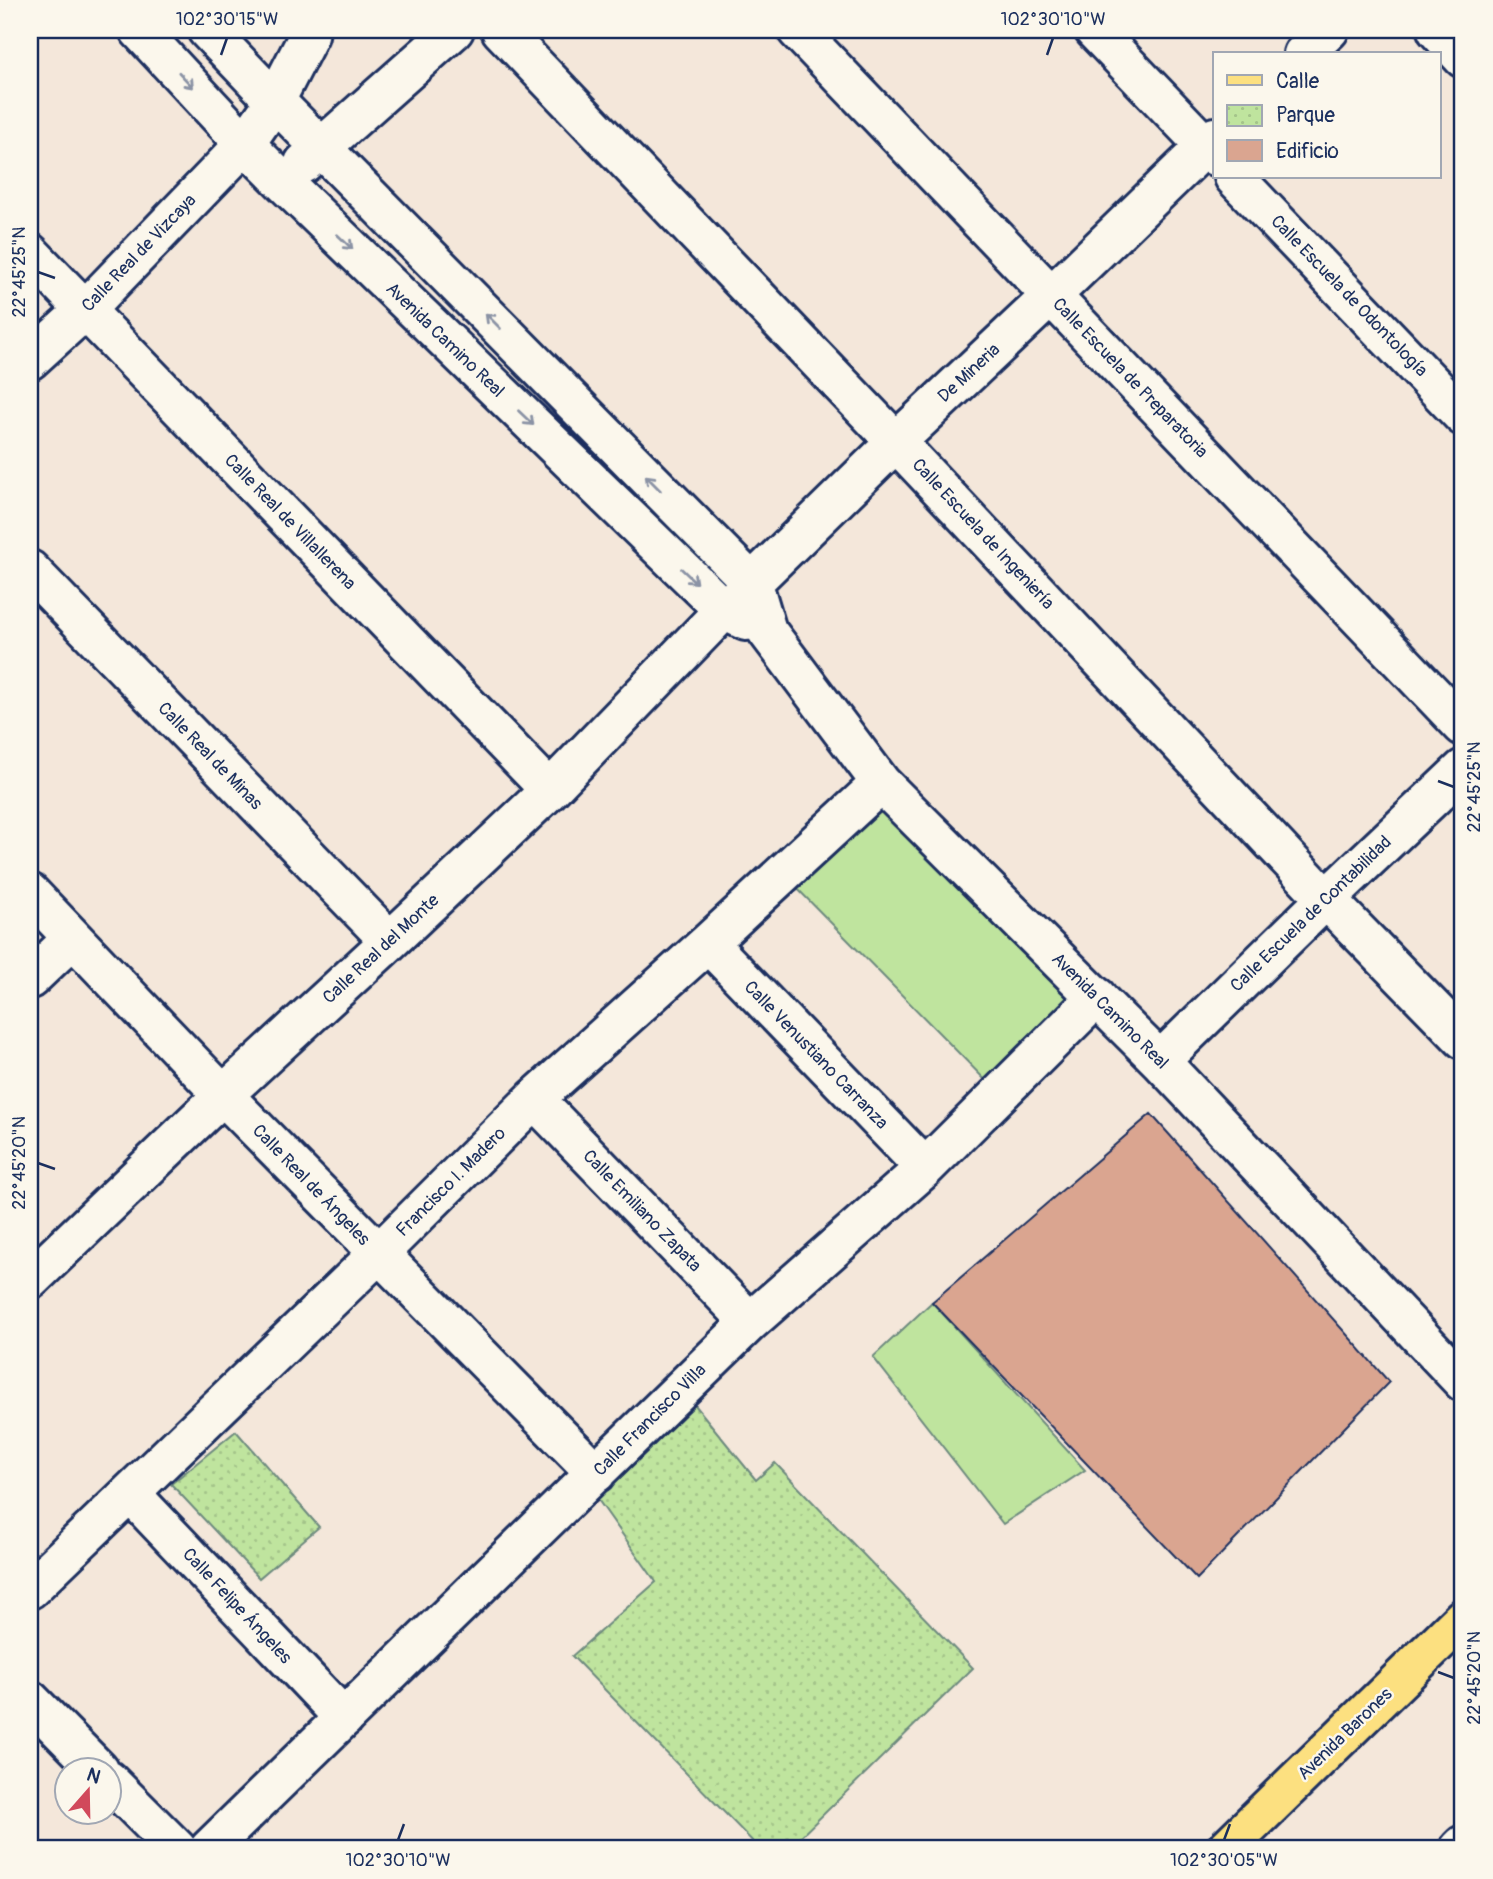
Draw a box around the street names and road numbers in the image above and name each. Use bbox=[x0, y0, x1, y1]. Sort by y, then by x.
street label: Calle Real de Vizcaya bbox=[77, 189, 201, 317]
street label: Calle Escuela de Odontología bbox=[1266, 210, 1432, 382]
street label: Avenida Camino Real bbox=[381, 277, 509, 403]
street label: Calle Escuela de Preparatoria bbox=[1047, 293, 1213, 463]
street label: De Mineria bbox=[933, 338, 1005, 408]
street label: Calle Real de Villallerena bbox=[219, 449, 361, 595]
street label: Calle Escuela de Ingeniería bbox=[907, 454, 1059, 614]
street label: Calle Real de Minas bbox=[153, 697, 267, 815]
street label: Calle Escuela de Contabilidad bbox=[1226, 831, 1396, 997]
street label: Calle Real del Monte bbox=[318, 889, 444, 1009]
street label: Avenida Camino Real bbox=[1047, 948, 1173, 1074]
street label: Calle Venustiano Carranza bbox=[739, 976, 893, 1134]
street label: Calle Real de Ángeles bbox=[247, 1119, 375, 1251]
street label: Francisco I. Madero bbox=[391, 1122, 511, 1242]
street label: Calle Emiliano Zapata bbox=[578, 1145, 706, 1277]
street label: Calle Francisco Villa bbox=[589, 1359, 711, 1481]
street label: Calle Felipe Ángeles bbox=[177, 1543, 297, 1669]
street label: Avenida Barones bbox=[1293, 1683, 1397, 1785]

